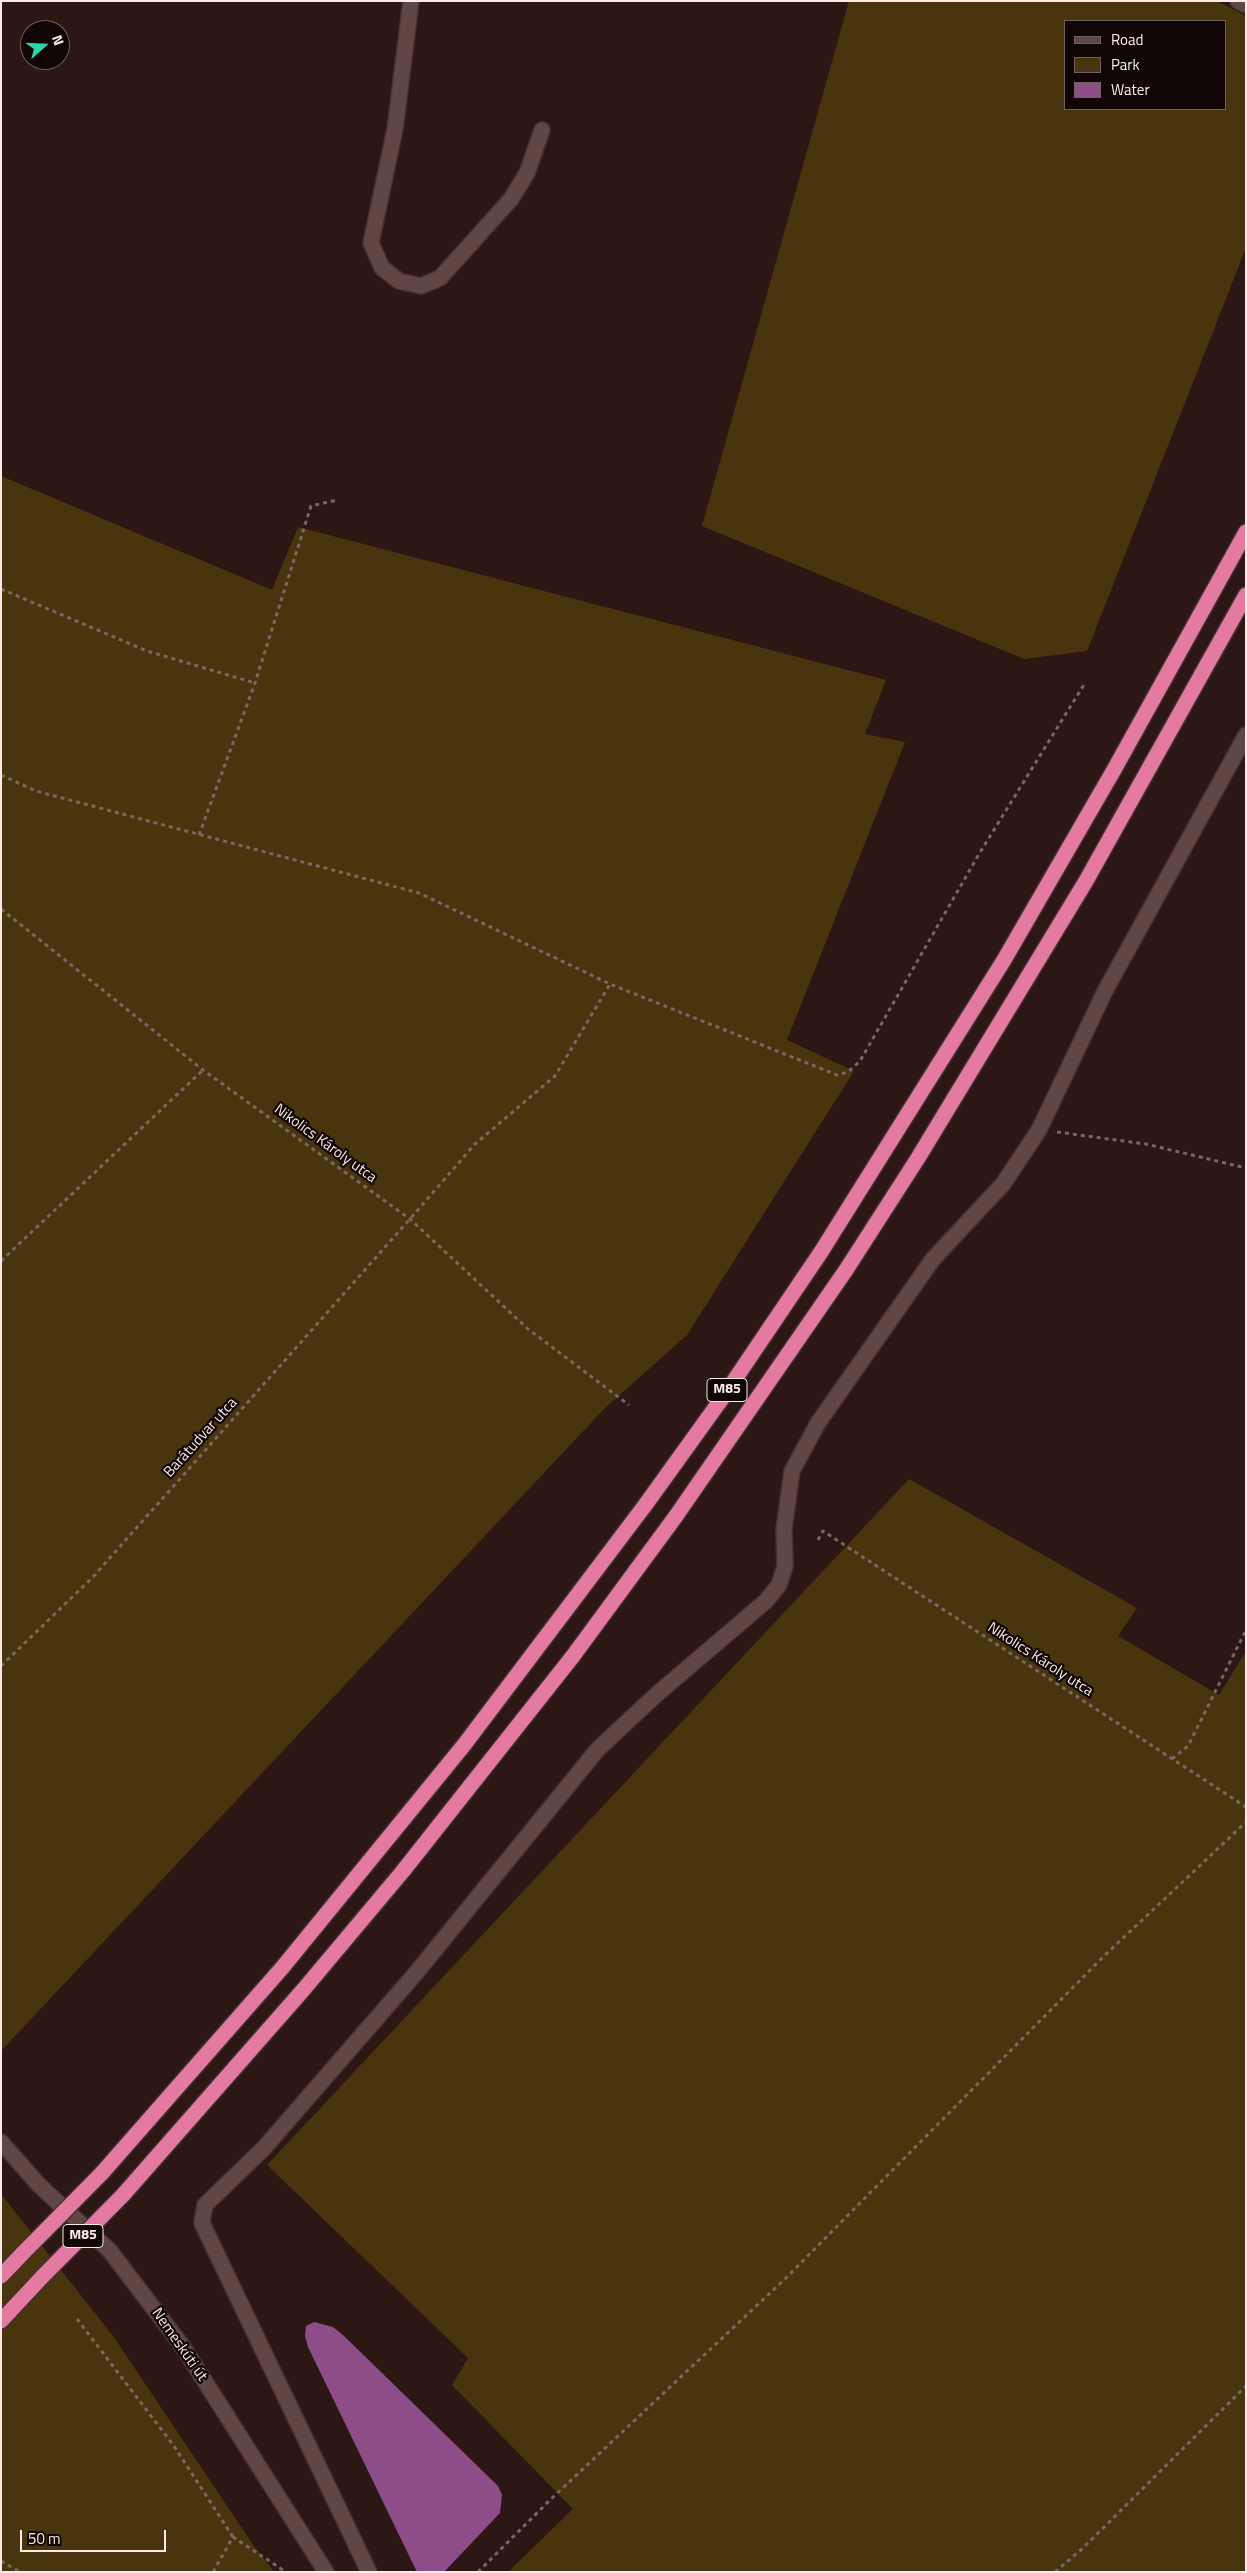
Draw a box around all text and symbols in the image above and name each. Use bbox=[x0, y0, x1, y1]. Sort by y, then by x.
north arrow bbox=[20, 20, 70, 70]
legend bbox=[1064, 20, 1227, 110]
text: Road bbox=[1111, 28, 1143, 51]
text: N bbox=[47, 32, 70, 48]
text: Park bbox=[1111, 53, 1140, 76]
text: Water bbox=[1111, 78, 1150, 101]
street label: Nikolics Károly utca bbox=[270, 1101, 380, 1187]
road number: M85 bbox=[707, 1378, 747, 1402]
street label: Barátudvar utca bbox=[161, 1394, 241, 1482]
street label: Nikolics Károly utca bbox=[984, 1619, 1096, 1701]
road number: M85 bbox=[63, 2224, 103, 2248]
street label: Nemeskúti út bbox=[147, 2305, 211, 2385]
scale bar bbox=[22, 2520, 169, 2552]
text: 50 m bbox=[28, 2527, 61, 2550]

